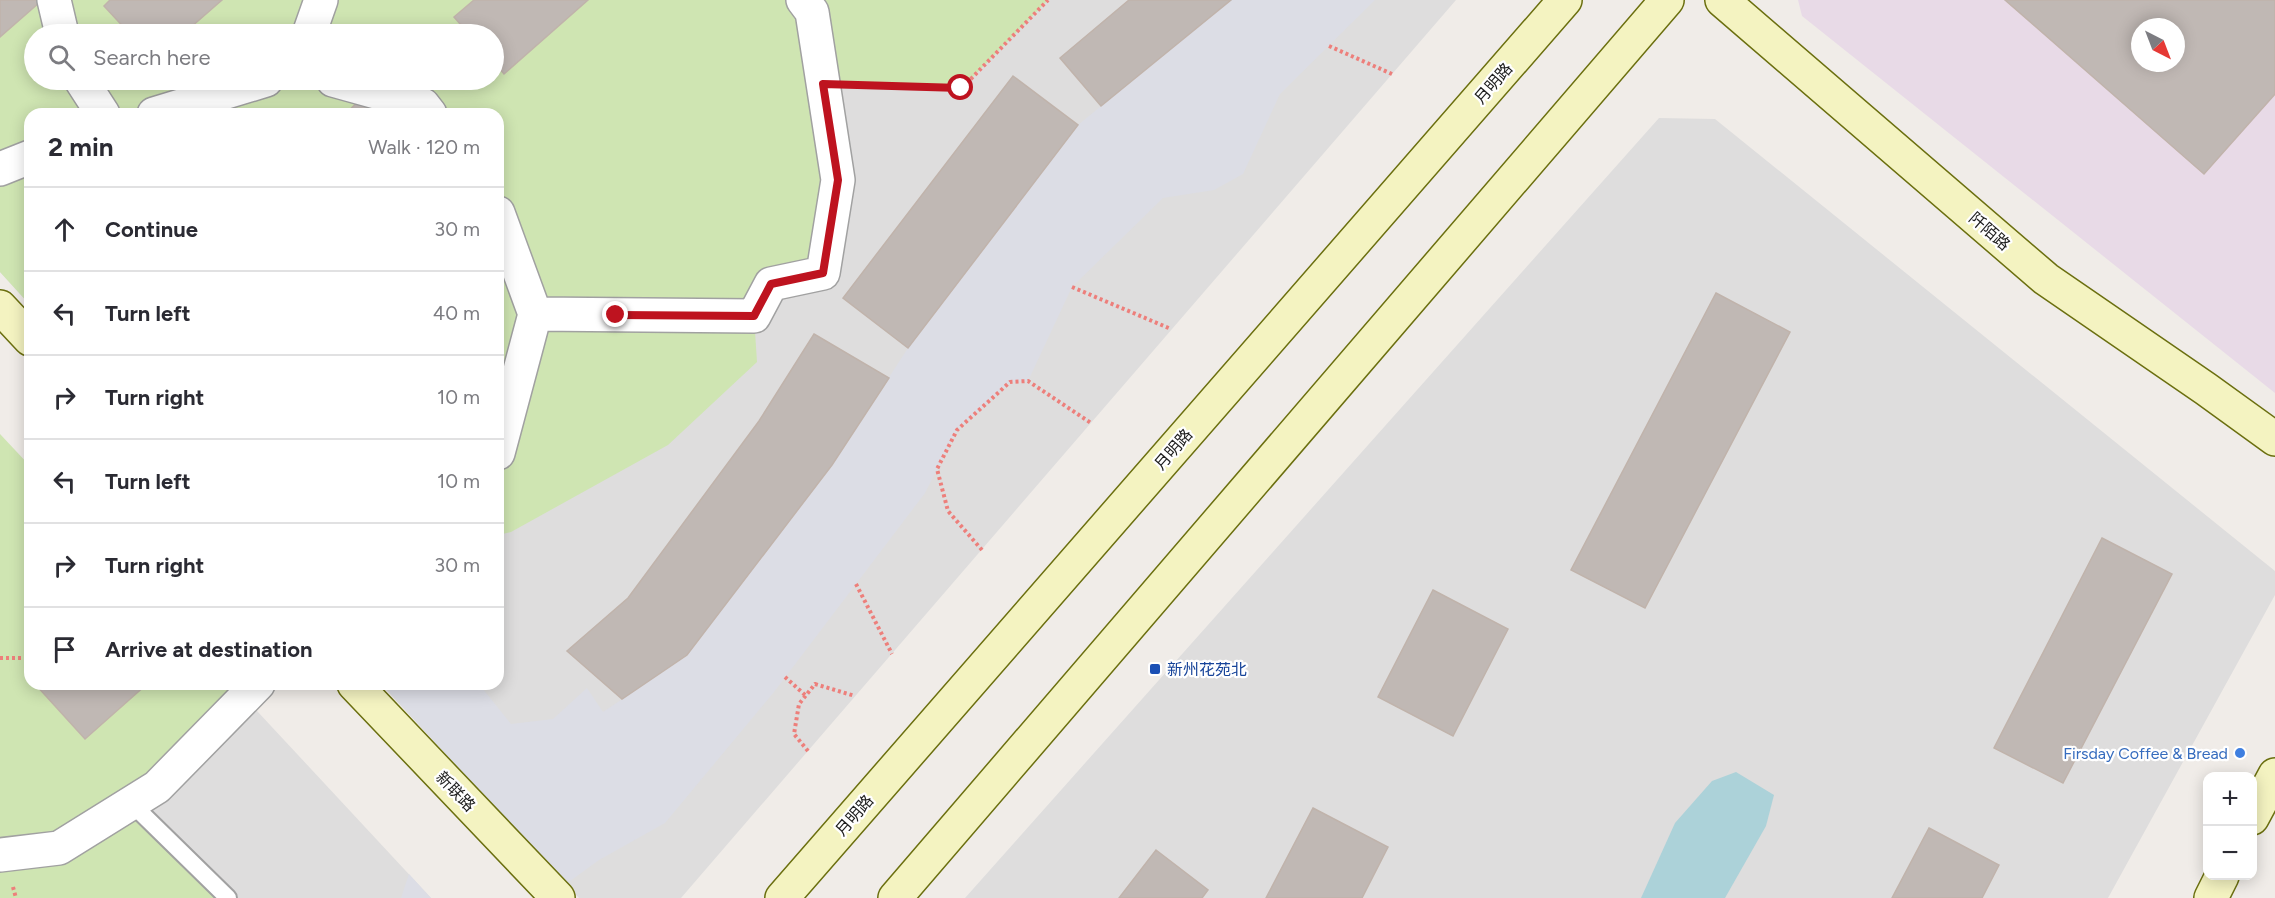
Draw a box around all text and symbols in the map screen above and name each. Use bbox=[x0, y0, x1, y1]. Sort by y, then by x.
north arrow bbox=[2131, 18, 2185, 72]
search box bbox=[24, 24, 504, 90]
icon: search bbox=[45, 41, 78, 74]
text: Search here bbox=[93, 44, 211, 71]
street label: 月明路 bbox=[1470, 59, 1516, 108]
route start bbox=[947, 74, 973, 100]
text: 2 min bbox=[48, 131, 114, 163]
text: Walk · 120 m bbox=[368, 135, 480, 159]
street label: 阡陌路 bbox=[1965, 208, 2014, 254]
icon: ahead bbox=[48, 213, 81, 246]
text: Continue bbox=[105, 216, 198, 243]
text: 30 m bbox=[434, 217, 480, 241]
icon: left bbox=[48, 297, 81, 330]
text: Turn left bbox=[105, 300, 191, 327]
text: 40 m bbox=[433, 301, 480, 325]
route end bbox=[602, 301, 628, 327]
icon: right bbox=[48, 381, 81, 414]
text: Turn right bbox=[105, 384, 204, 411]
text: 10 m bbox=[437, 385, 480, 409]
street label: 月明路 bbox=[1150, 425, 1196, 474]
icon: left bbox=[48, 465, 81, 498]
text: Turn left bbox=[105, 468, 191, 495]
text: 10 m bbox=[437, 469, 480, 493]
icon: right bbox=[48, 549, 81, 582]
text: Turn right bbox=[105, 552, 204, 579]
text: 30 m bbox=[434, 553, 480, 577]
icon: arrive bbox=[48, 633, 81, 666]
text: Arrive at destination bbox=[105, 636, 313, 663]
place label: 新州花苑北 bbox=[1167, 660, 1247, 679]
marker: 新州花苑北 bbox=[1148, 662, 1162, 676]
place label: Firsday Coffee & Bread bbox=[2063, 744, 2228, 763]
marker: Firsday Coffee & Bread bbox=[2233, 746, 2247, 760]
street label: 新联路 bbox=[432, 767, 479, 815]
map controls bbox=[2203, 772, 2257, 880]
button: + bbox=[2203, 772, 2257, 826]
street label: 月明路 bbox=[831, 791, 877, 840]
button: − bbox=[2203, 826, 2257, 880]

